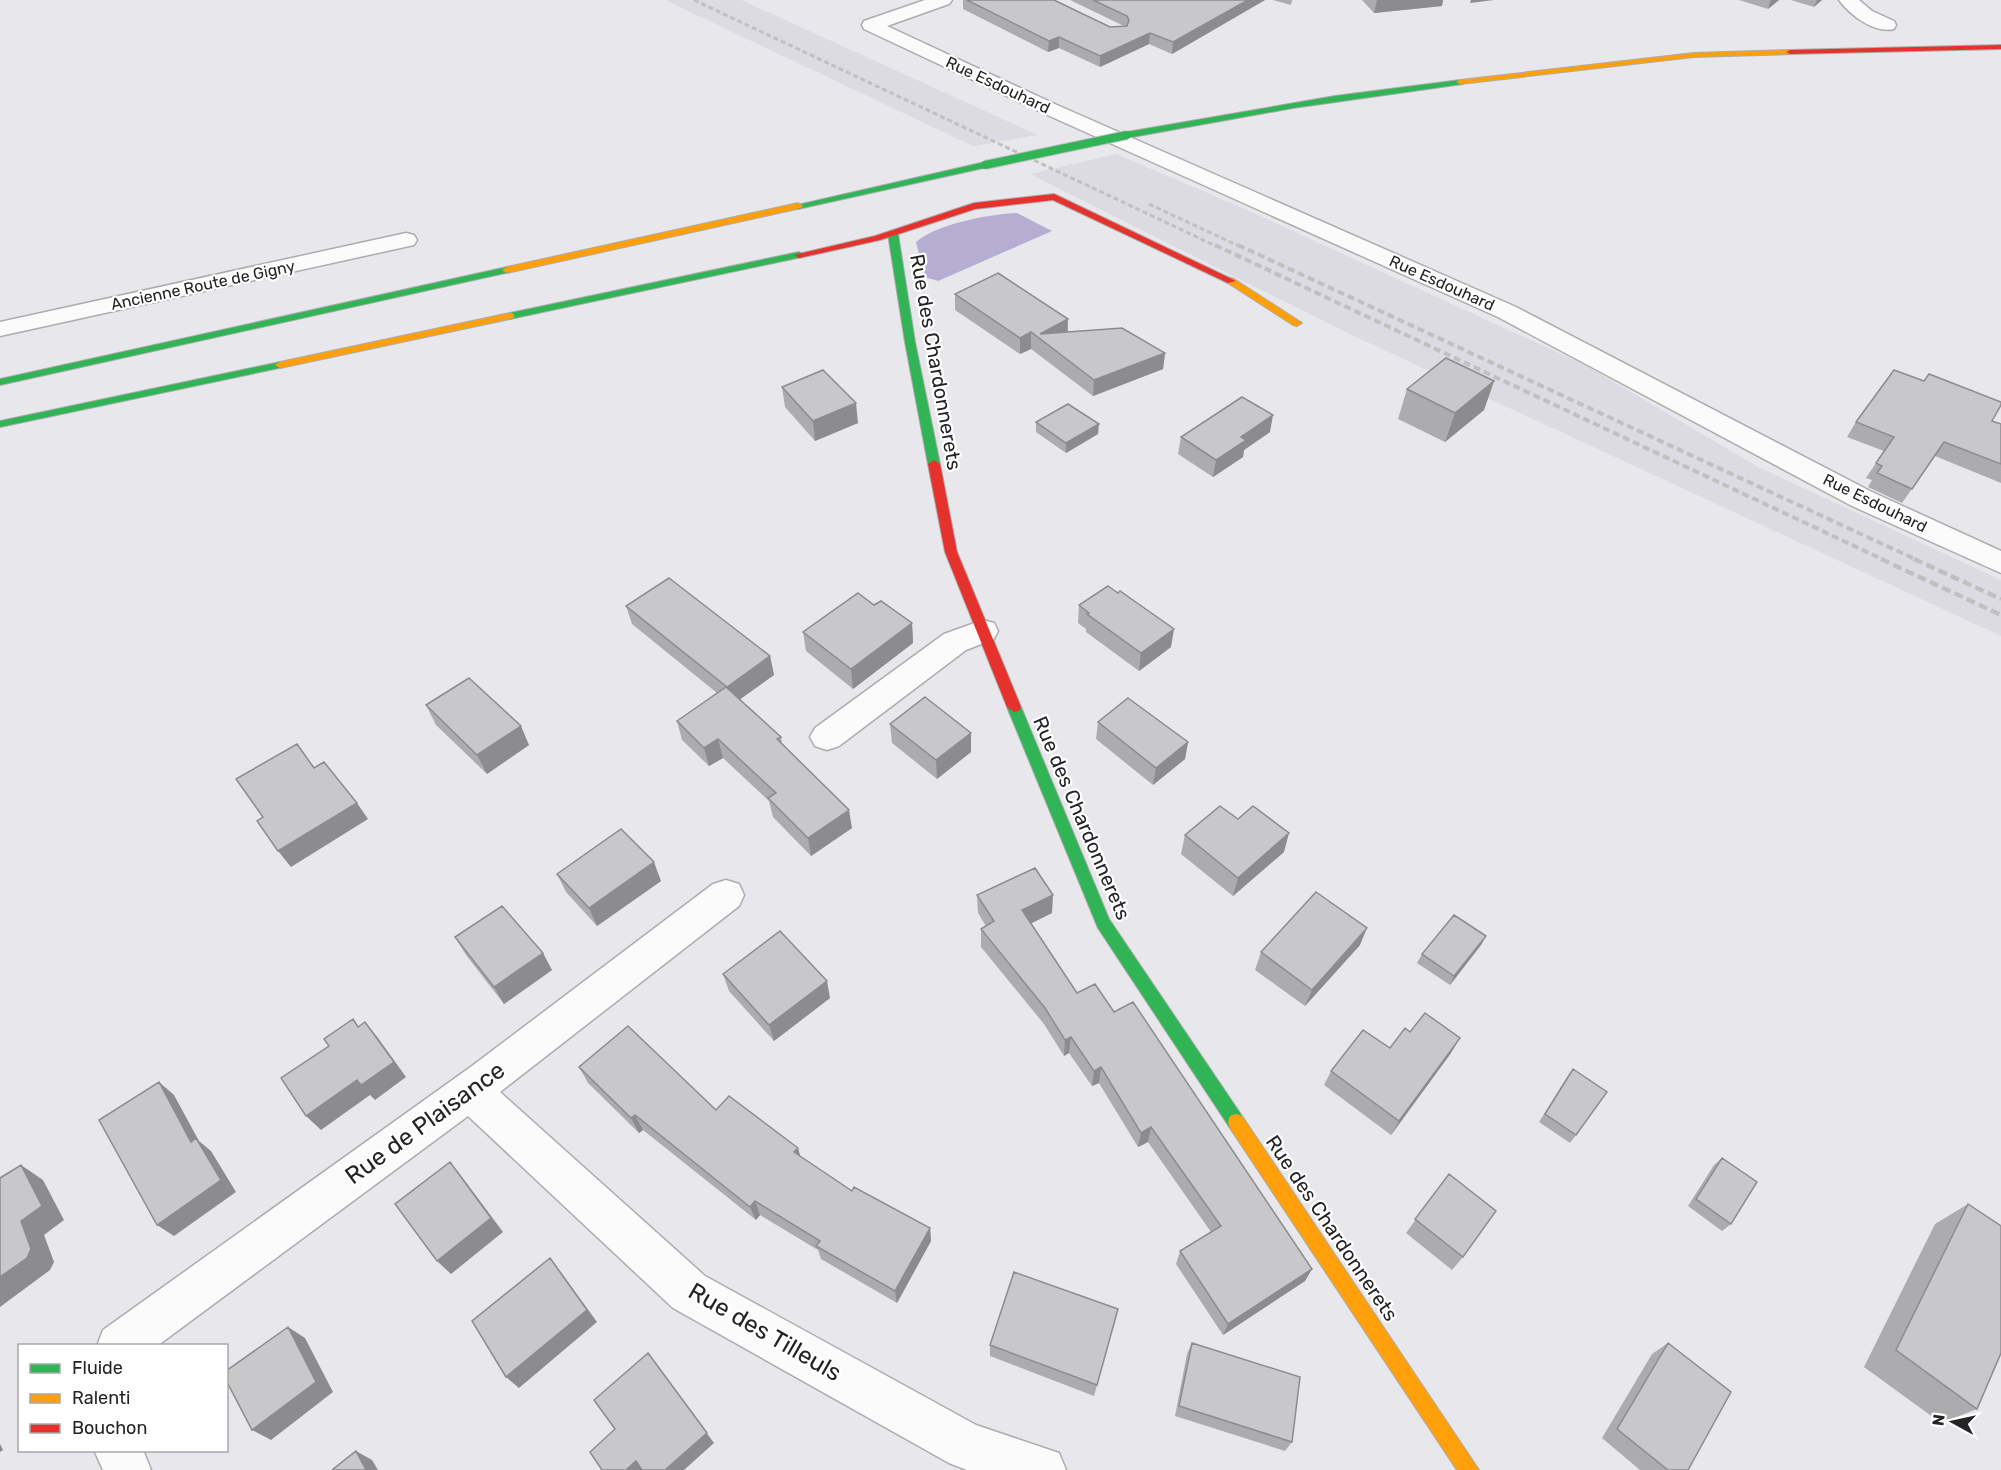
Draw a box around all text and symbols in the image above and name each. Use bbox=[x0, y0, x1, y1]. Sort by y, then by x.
street label: Rue Esdouhard bbox=[943, 52, 1053, 118]
street label: Rue Esdouhard bbox=[1386, 251, 1498, 315]
street label: Rue des Chardonnerets bbox=[905, 252, 967, 472]
street label: Ancienne Route de Gigny bbox=[109, 256, 297, 314]
street label: Rue Esdouhard bbox=[1820, 470, 1930, 536]
street label: Rue des Chardonnerets bbox=[1028, 713, 1136, 923]
street label: Rue de Plaisance bbox=[340, 1056, 510, 1190]
street label: Rue des Chardonnerets bbox=[1261, 1131, 1403, 1325]
street label: Rue des Tilleuls bbox=[684, 1277, 846, 1387]
legend bbox=[18, 1344, 228, 1452]
text: Fluide bbox=[72, 1357, 123, 1379]
text: Ralenti bbox=[72, 1387, 130, 1409]
north arrow bbox=[1923, 1392, 1983, 1452]
text: N bbox=[1928, 1413, 1949, 1427]
text: Bouchon bbox=[72, 1417, 147, 1439]

